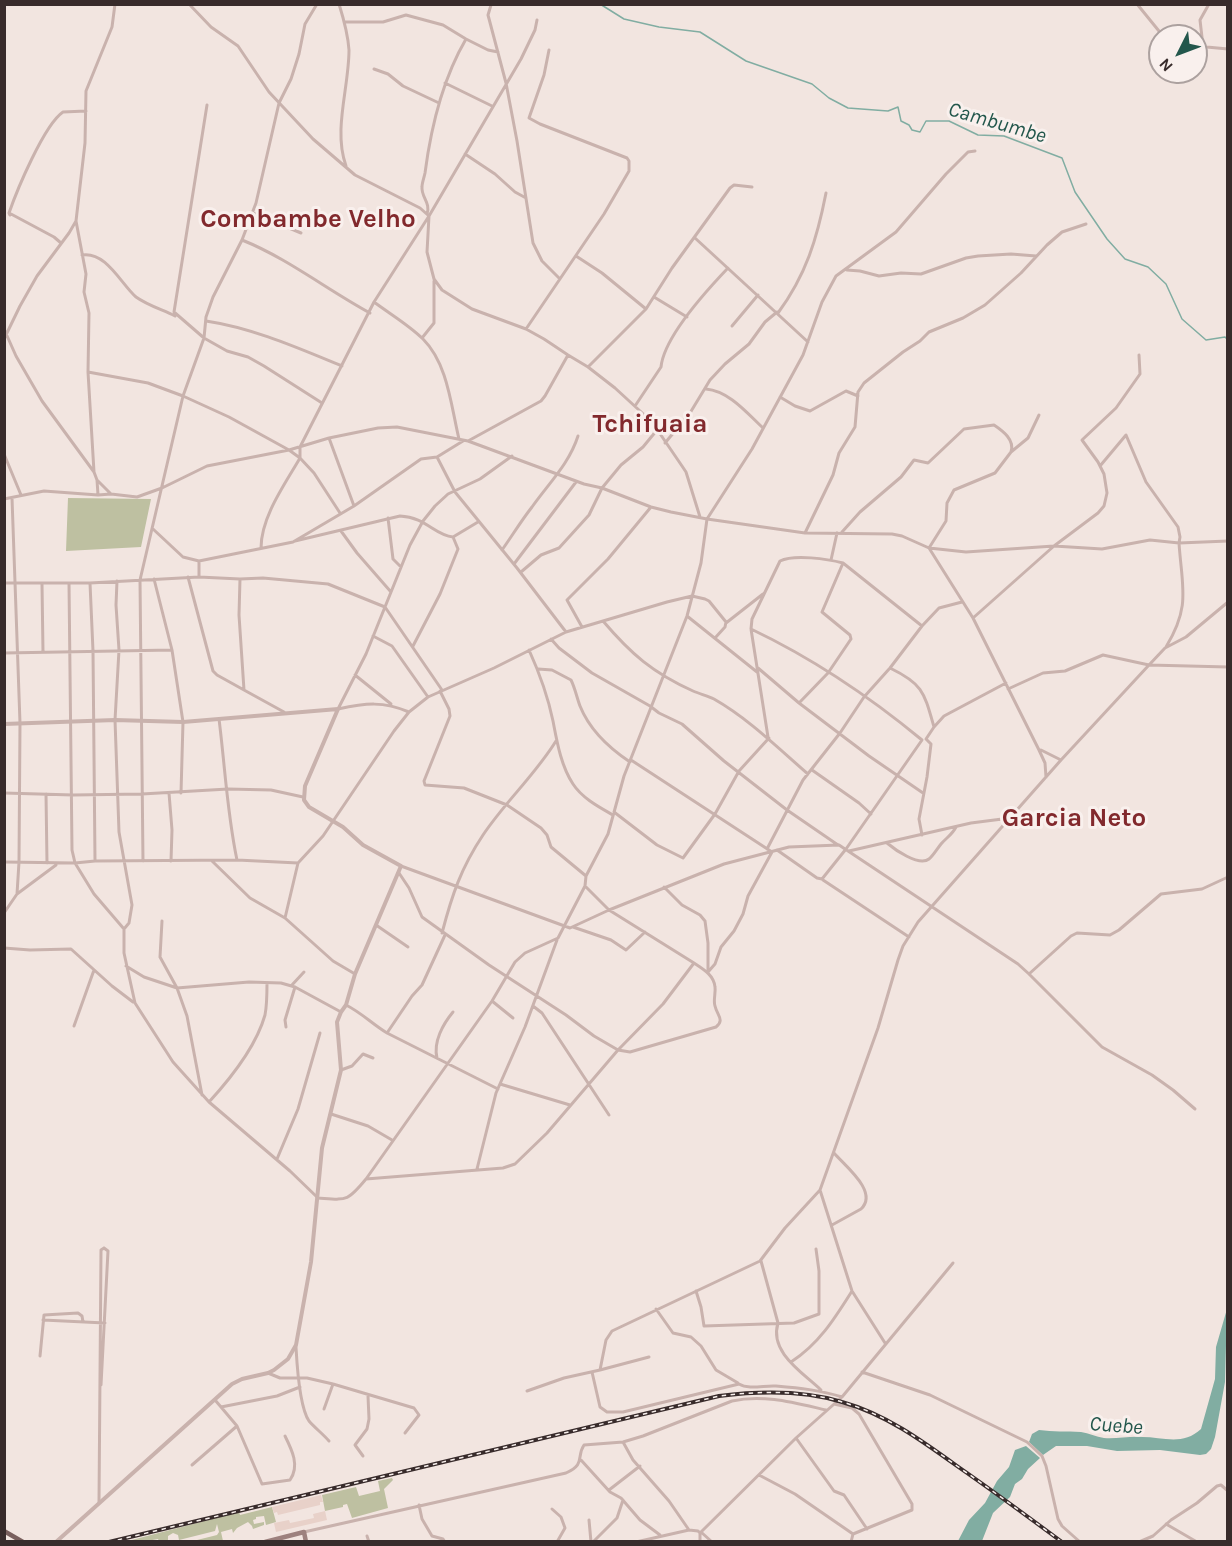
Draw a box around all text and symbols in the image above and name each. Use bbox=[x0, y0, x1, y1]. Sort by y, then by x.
north arrow bbox=[1148, 24, 1208, 84]
text: N bbox=[1155, 54, 1177, 76]
water label: Cambumbe bbox=[945, 97, 1049, 149]
district label: Combambe Velho bbox=[200, 204, 416, 236]
district label: Tchifuaia bbox=[593, 409, 707, 441]
district label: Garcia Neto bbox=[1002, 803, 1146, 835]
water label: Cuebe bbox=[1088, 1412, 1144, 1440]

